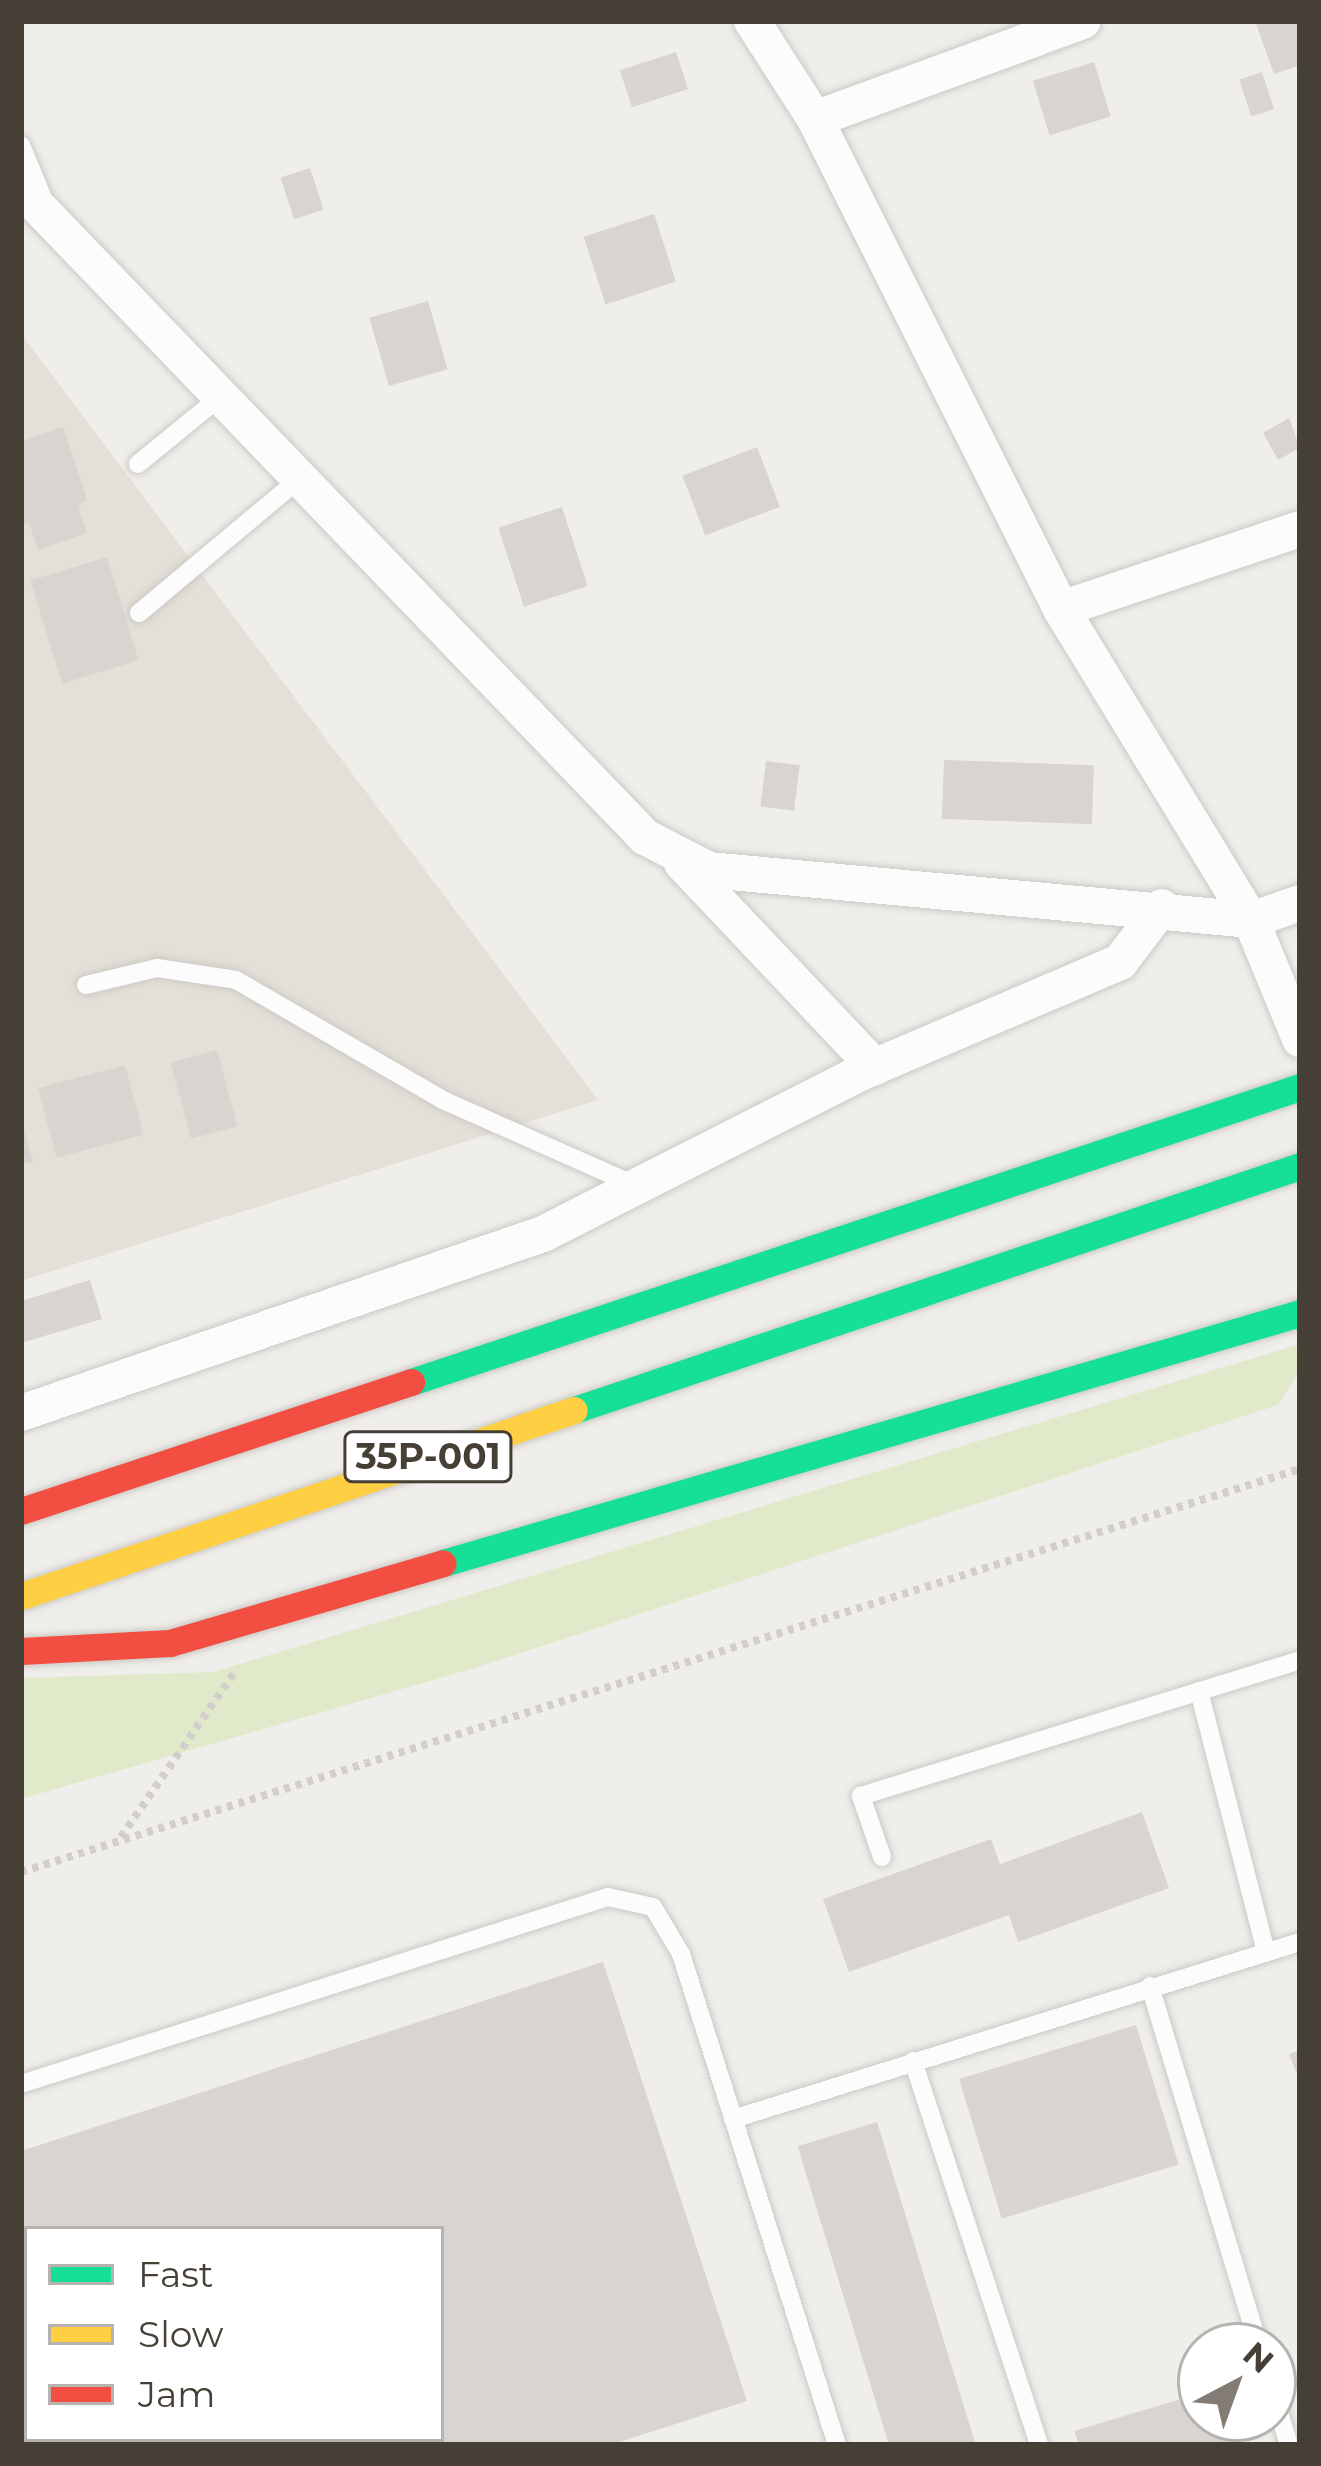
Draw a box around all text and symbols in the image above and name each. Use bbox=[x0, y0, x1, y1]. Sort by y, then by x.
road number: 35Р-001 bbox=[341, 1427, 515, 1487]
legend bbox=[24, 2226, 444, 2442]
text: Fast bbox=[138, 2252, 213, 2296]
text: Slow bbox=[138, 2312, 224, 2356]
north arrow bbox=[1177, 2322, 1297, 2442]
text: N bbox=[1235, 2333, 1282, 2381]
text: Jam bbox=[138, 2372, 215, 2416]

